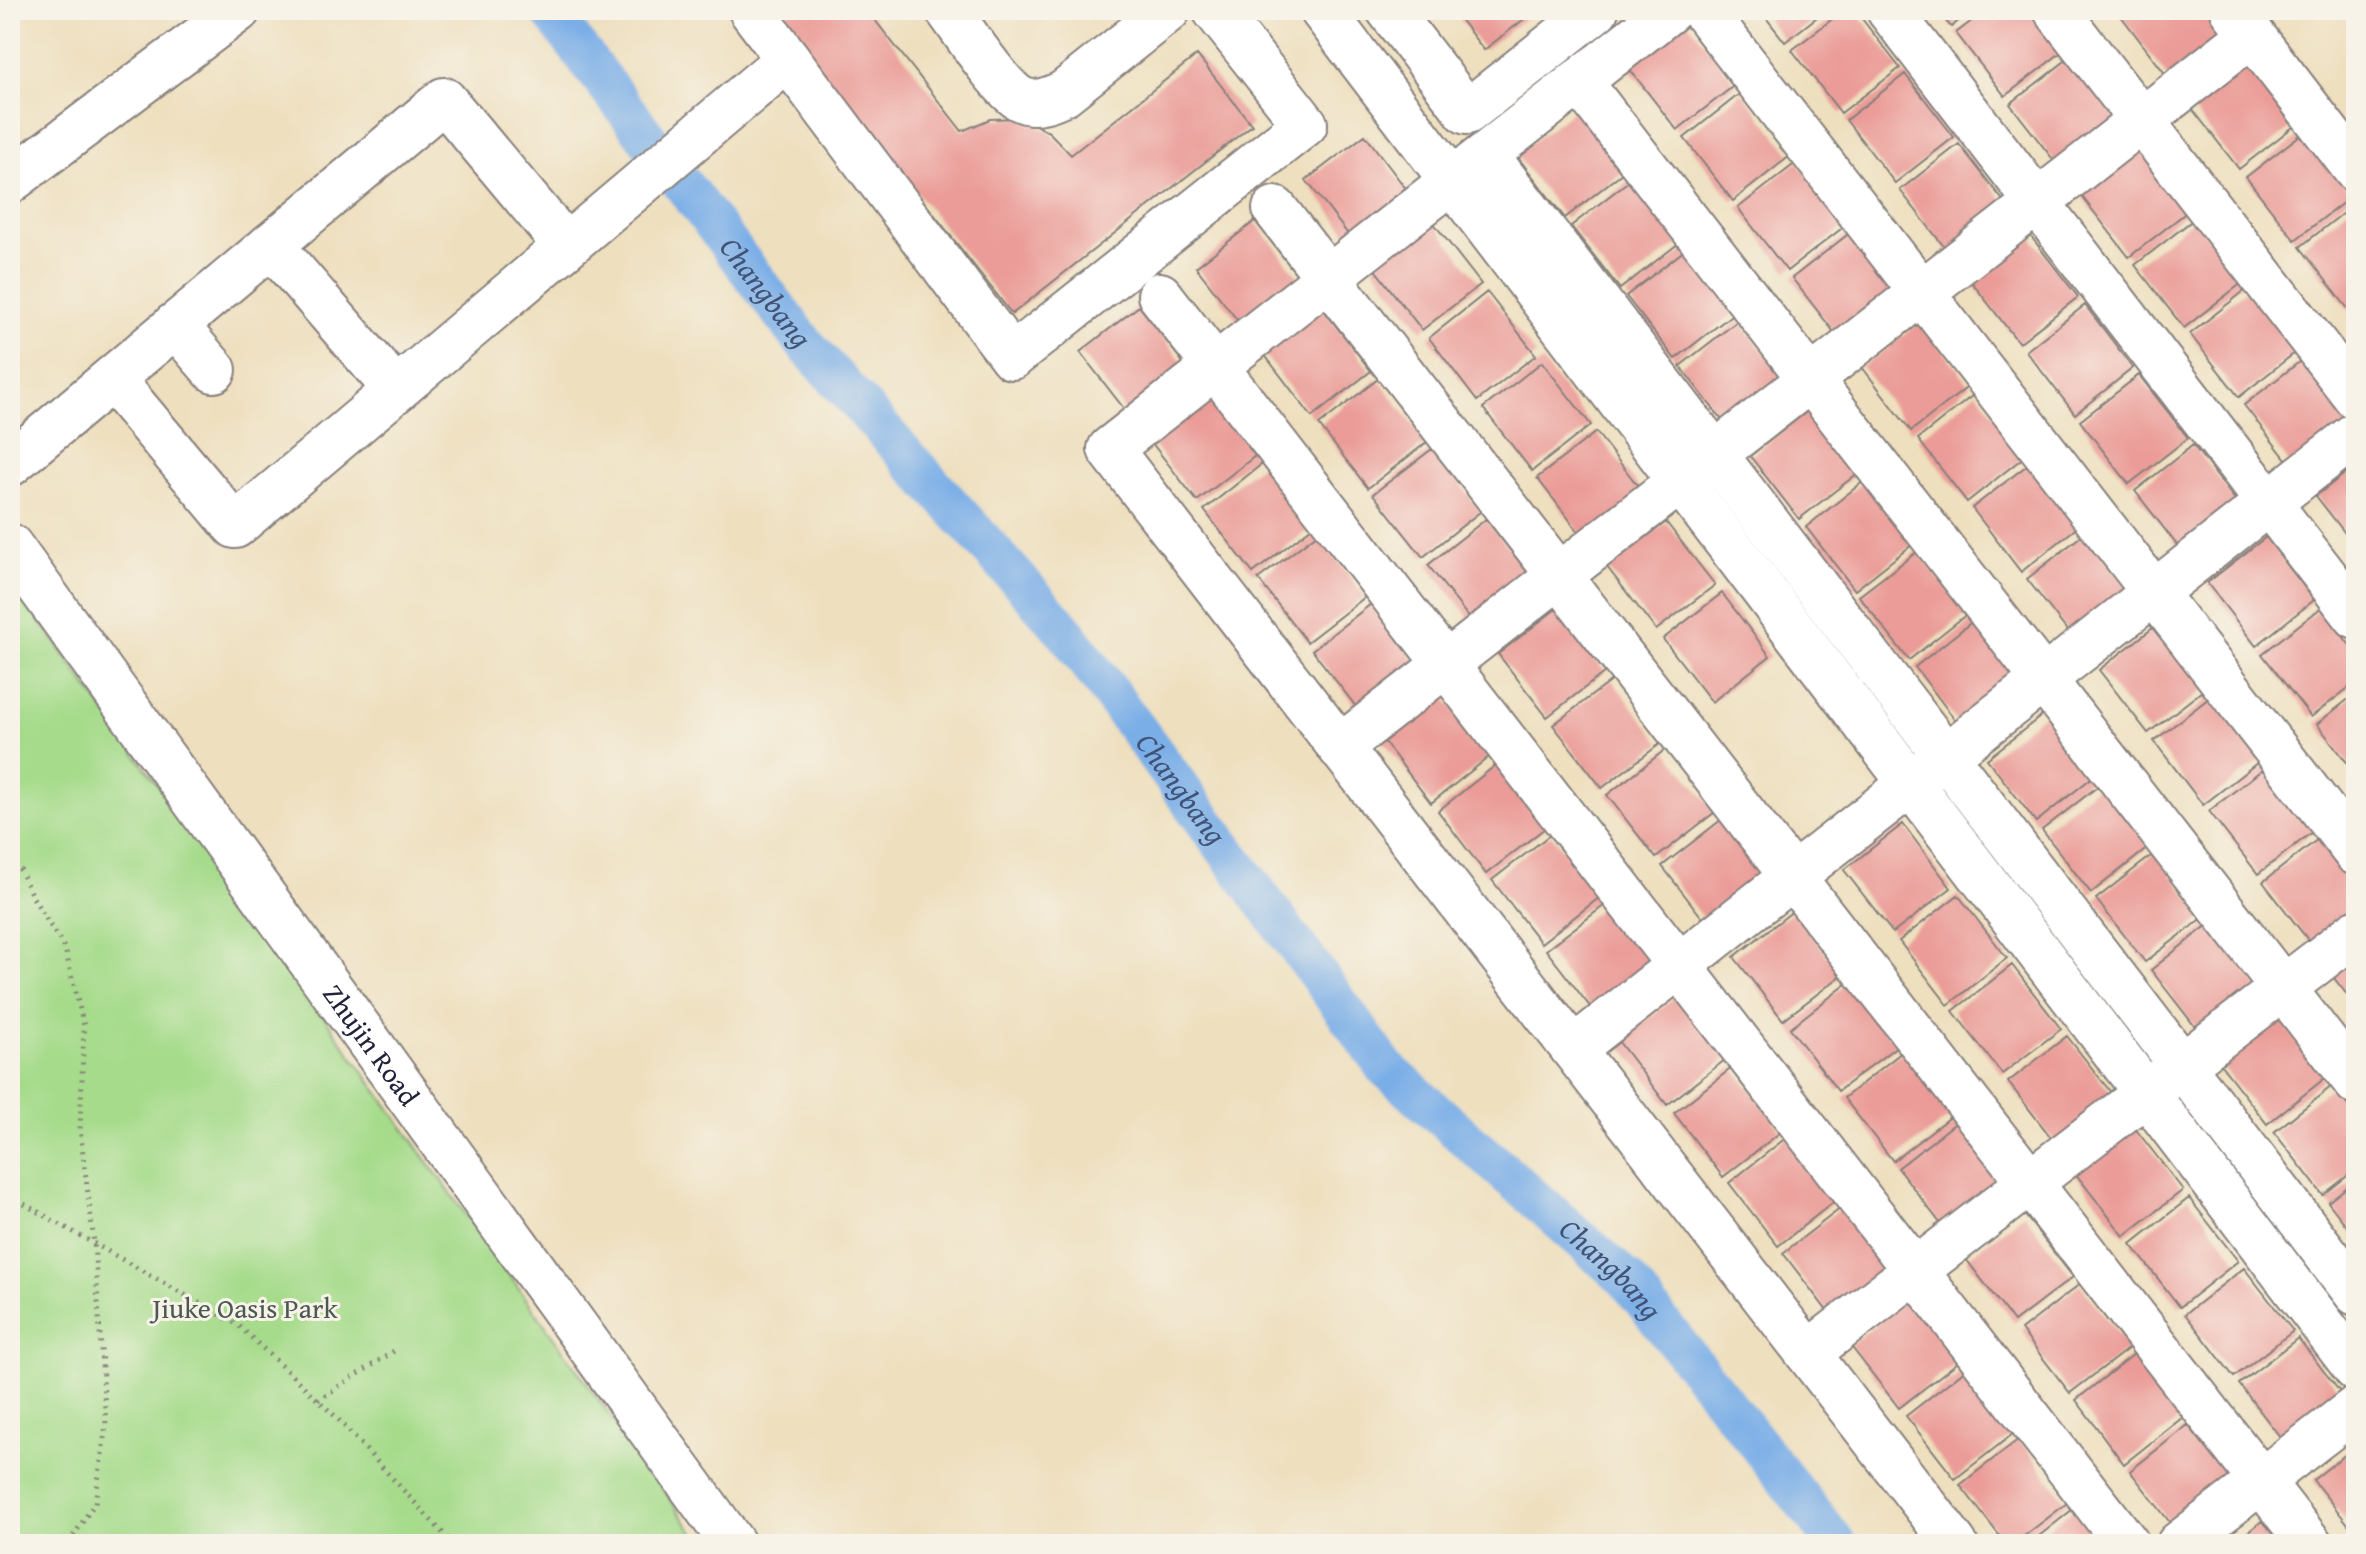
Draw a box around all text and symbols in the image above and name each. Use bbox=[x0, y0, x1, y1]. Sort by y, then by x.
water label: Changbang bbox=[710, 227, 823, 357]
water label: Changbang bbox=[1126, 723, 1238, 854]
street label: Zhujin Road bbox=[314, 975, 430, 1114]
water label: Changbang bbox=[1550, 1207, 1674, 1329]
park label: Jiuke Oasis Park bbox=[149, 1287, 338, 1328]

